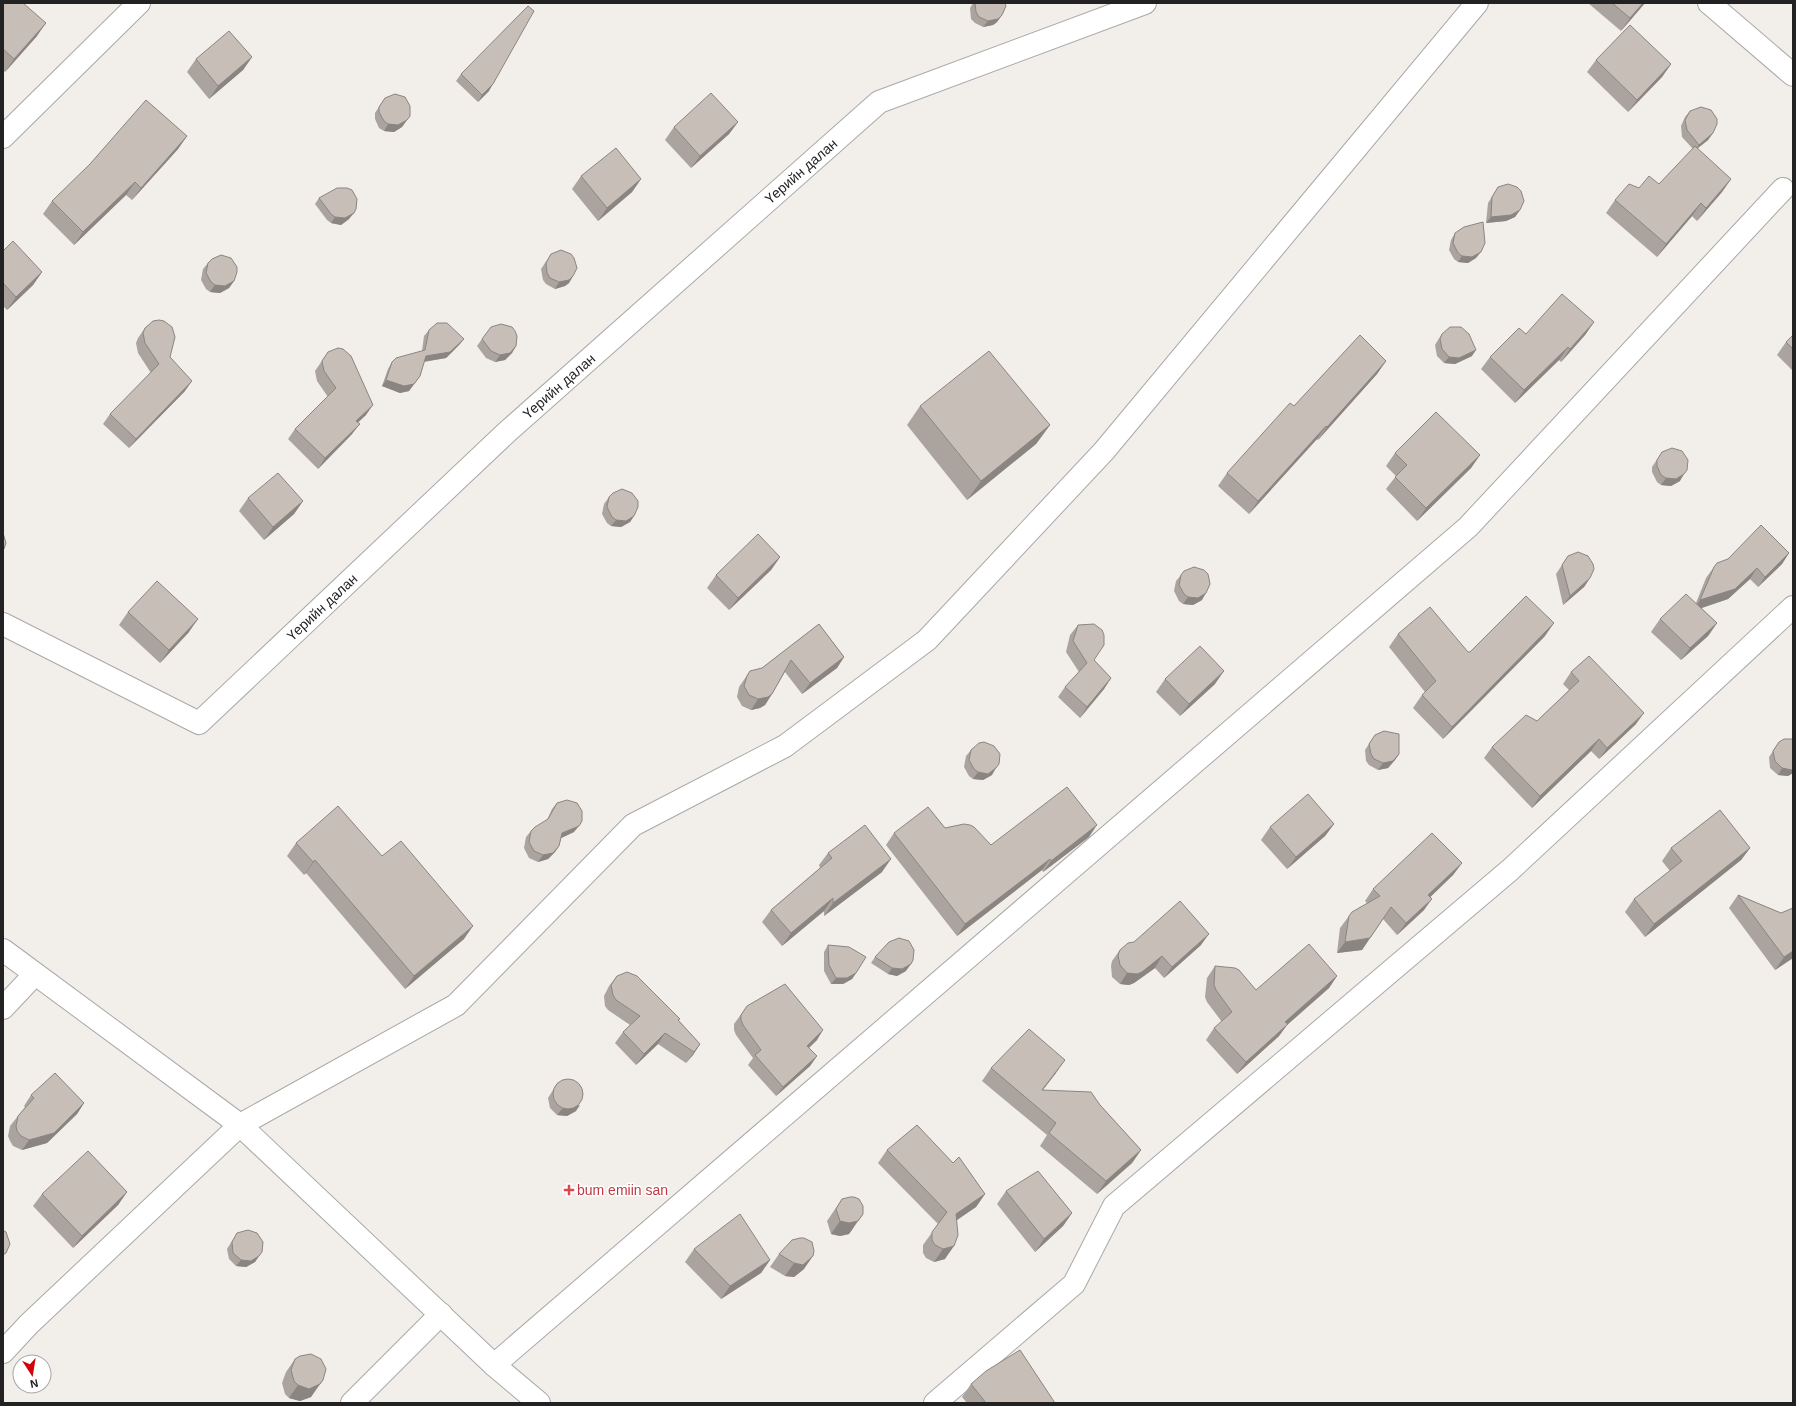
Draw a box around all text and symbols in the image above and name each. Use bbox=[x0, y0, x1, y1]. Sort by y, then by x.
street label: Үерийн далан bbox=[762, 135, 840, 207]
street label: Үерийн далан bbox=[520, 350, 598, 422]
street label: Үерийн далан bbox=[284, 570, 360, 644]
place label: bum emiin san bbox=[577, 1182, 668, 1198]
marker: bum emiin san bbox=[564, 1185, 574, 1195]
north arrow bbox=[12, 1354, 52, 1394]
text: N bbox=[29, 1377, 39, 1390]

